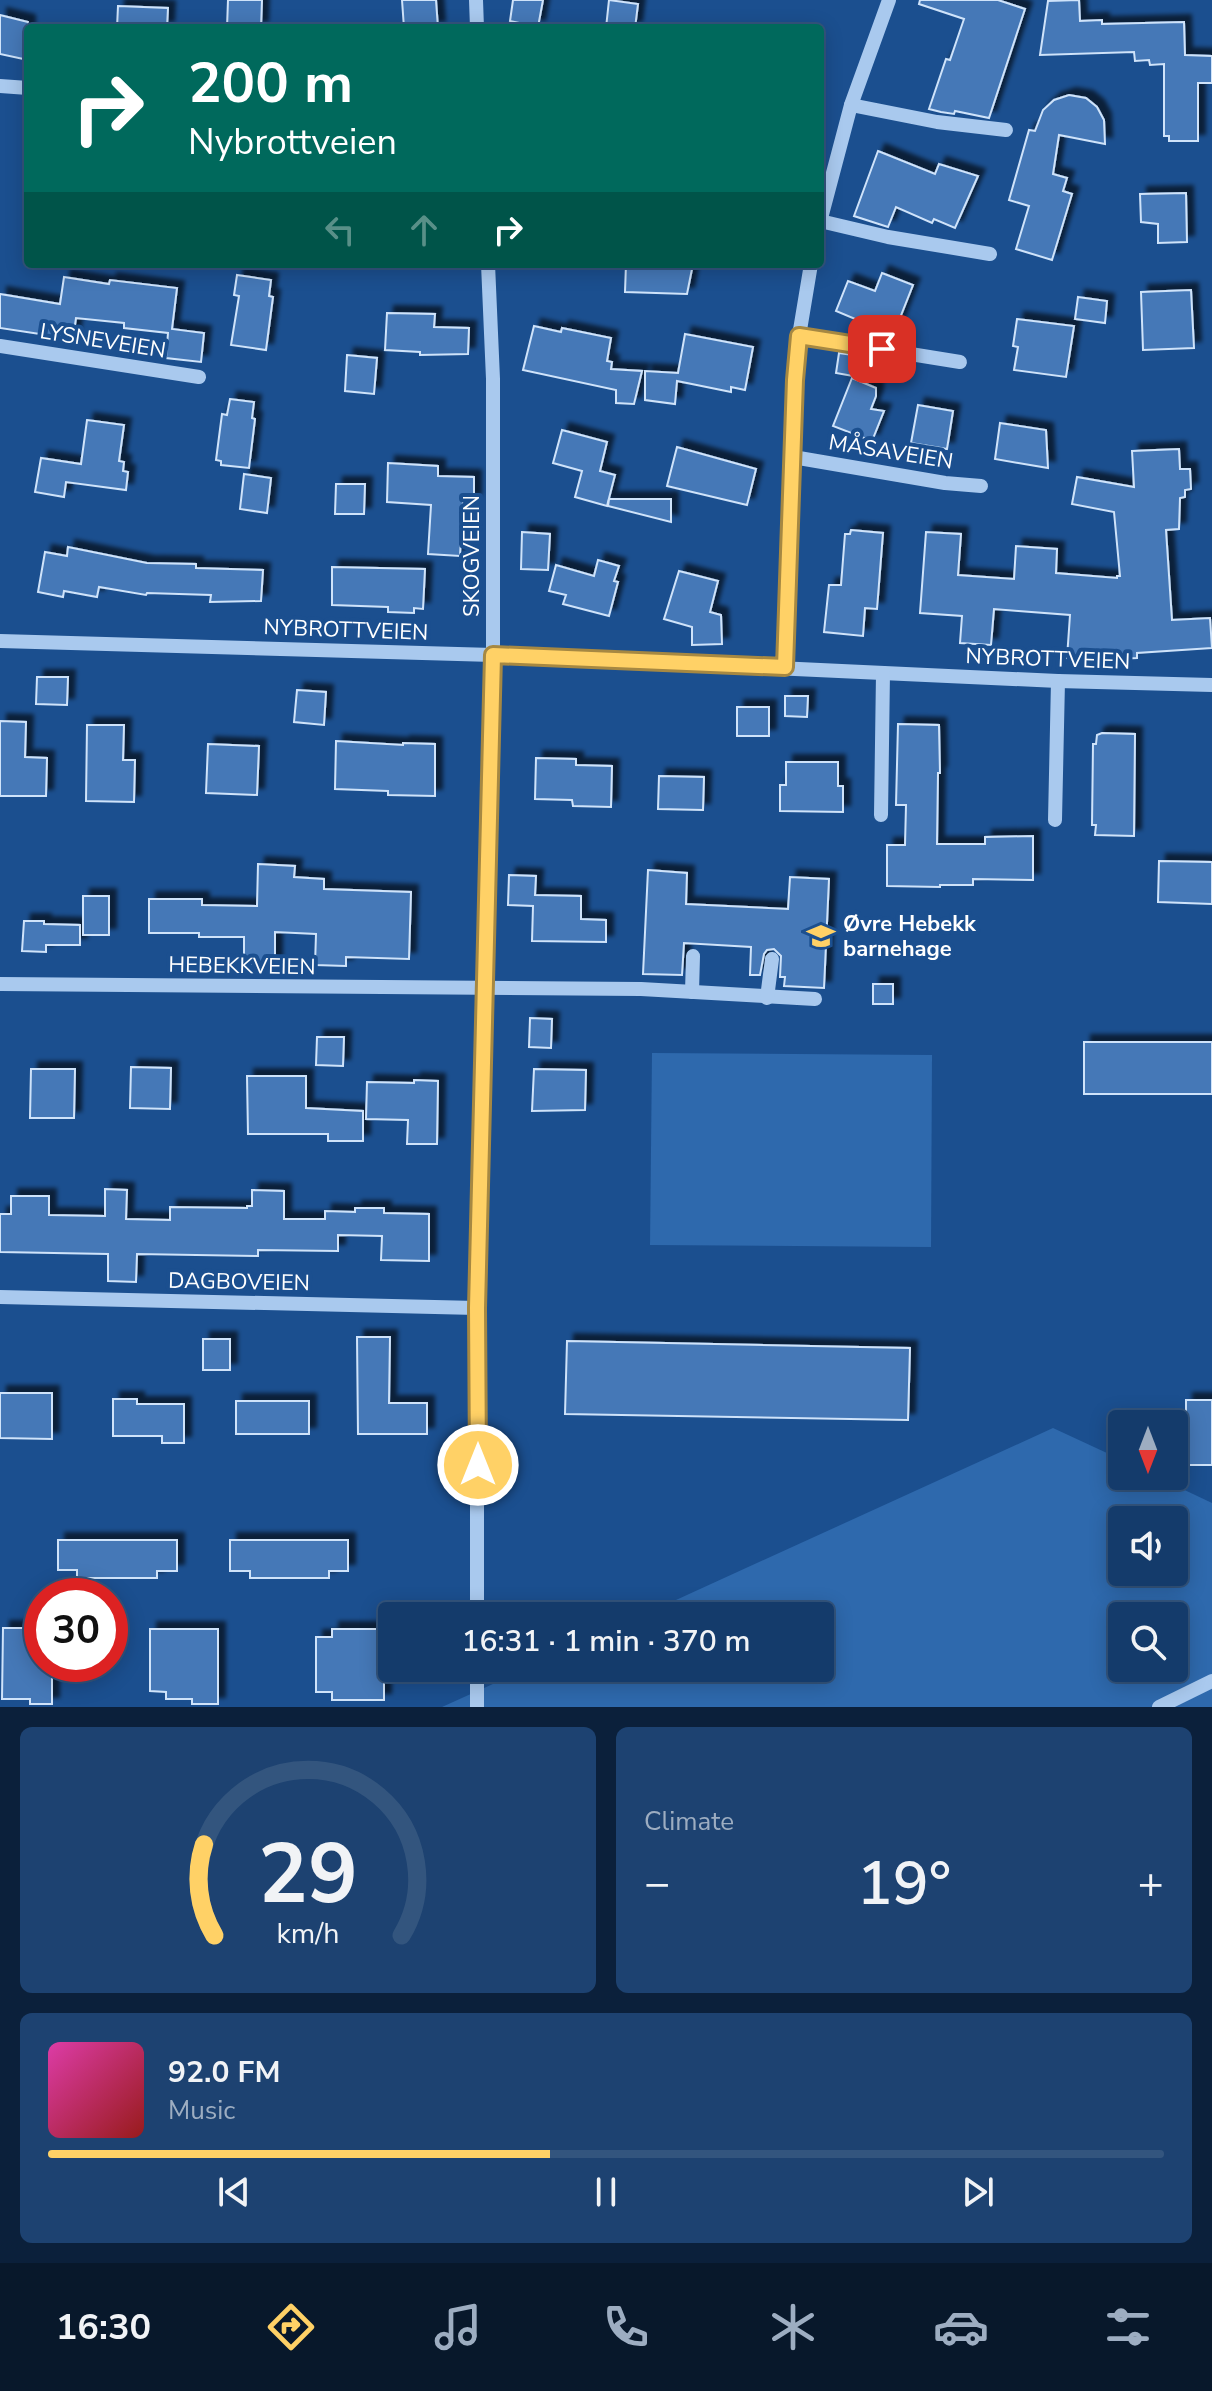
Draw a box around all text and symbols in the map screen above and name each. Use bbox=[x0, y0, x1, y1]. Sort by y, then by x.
text: 200 m bbox=[188, 45, 353, 122]
icon: right bbox=[56, 56, 160, 160]
text: Nybrottveien bbox=[188, 118, 397, 167]
icon: left bbox=[318, 208, 362, 252]
icon: ahead bbox=[402, 208, 446, 252]
icon: right bbox=[486, 208, 530, 252]
pin bbox=[848, 315, 916, 383]
street label: LYSNEVEIEN bbox=[38, 316, 168, 366]
icon: arrive bbox=[860, 327, 904, 371]
street label: MÅSAVEIEN bbox=[826, 427, 955, 477]
street label: SKOGVEIEN bbox=[457, 495, 487, 617]
street label: NYBROTTVEIEN bbox=[263, 612, 429, 648]
street label: NYBROTTVEIEN bbox=[965, 641, 1131, 677]
place label: Øvre Hebekk barnehage bbox=[843, 909, 977, 964]
school or university icon: Øvre Hebekk barnehage bbox=[806, 921, 836, 951]
street label: HEBEKKVEIEN bbox=[168, 950, 316, 982]
street label: DAGBOVEIEN bbox=[168, 1266, 310, 1298]
north arrow bbox=[1108, 1410, 1188, 1490]
map controls bbox=[1108, 1410, 1188, 1682]
position arrow bbox=[436, 1423, 520, 1507]
button: sound bbox=[1108, 1506, 1188, 1586]
speed limit sign: 30 bbox=[24, 1578, 128, 1682]
button: search bbox=[1108, 1602, 1188, 1682]
text: 16:31 · 1 min · 370 m bbox=[461, 1621, 751, 1662]
text: Climate bbox=[644, 1804, 734, 1839]
text: 29 bbox=[258, 1818, 358, 1931]
text: 19° bbox=[857, 1843, 951, 1925]
text: − bbox=[644, 1854, 670, 1914]
text: + bbox=[1138, 1854, 1164, 1914]
text: km/h bbox=[277, 1914, 339, 1953]
text: 92.0 FM bbox=[168, 2052, 280, 2093]
text: Music bbox=[168, 2093, 235, 2128]
icon: previous bbox=[212, 2170, 256, 2214]
icon: pause bbox=[584, 2170, 628, 2214]
icon: next bbox=[956, 2170, 1000, 2214]
icon: directions bbox=[263, 2299, 319, 2355]
icon: music bbox=[430, 2299, 486, 2355]
icon: phone bbox=[598, 2299, 654, 2355]
icon: climate bbox=[765, 2299, 821, 2355]
icon: car bbox=[933, 2299, 989, 2355]
icon: filters bbox=[1100, 2299, 1156, 2355]
text: 16:30 bbox=[56, 2303, 151, 2352]

